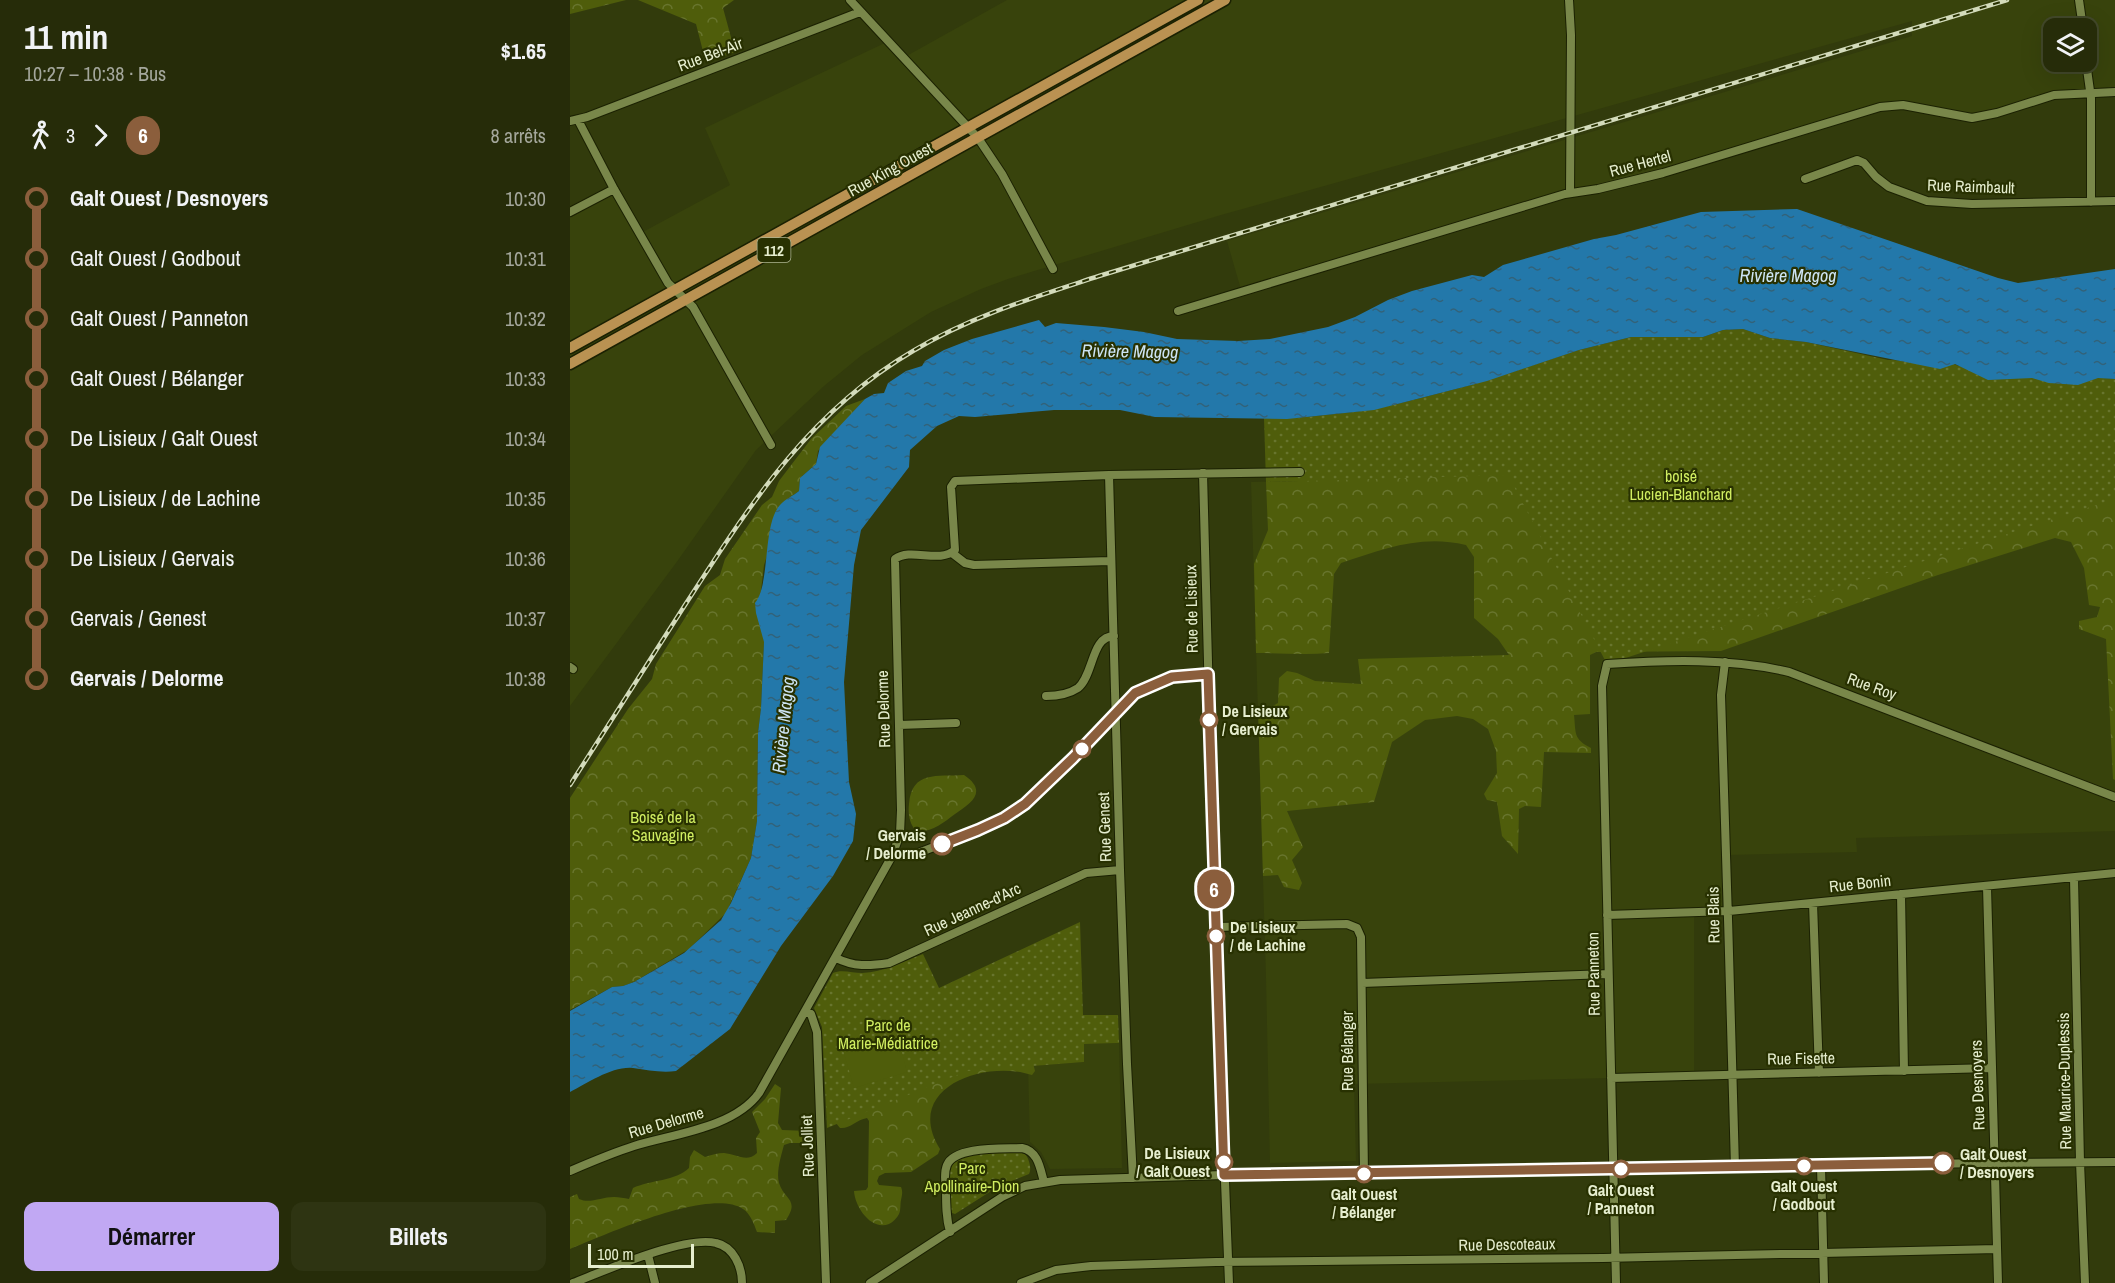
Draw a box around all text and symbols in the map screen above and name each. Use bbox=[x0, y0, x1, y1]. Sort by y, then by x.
text: 11 min bbox=[24, 15, 108, 59]
map controls bbox=[2043, 18, 2097, 72]
button: layers bbox=[2043, 18, 2097, 72]
street label: Rue Bel-Air bbox=[674, 31, 746, 76]
text: $1.65 bbox=[501, 36, 546, 66]
text: 10:27 – 10:38 · Bus bbox=[24, 60, 166, 87]
icon: walk bbox=[24, 119, 57, 152]
icon: forward bbox=[84, 119, 117, 152]
text: 6 bbox=[138, 121, 148, 150]
text: 3 bbox=[66, 122, 75, 149]
text: 8 arrêts bbox=[490, 122, 546, 149]
street label: Rue King Ouest bbox=[844, 137, 936, 201]
street label: Rue Hertel bbox=[1607, 144, 1673, 182]
street label: Rue Raimbault bbox=[1927, 173, 2015, 199]
text: Galt Ouest / Desnoyers bbox=[70, 183, 269, 213]
text: 10:30 bbox=[505, 185, 546, 212]
road number: 112 bbox=[758, 238, 790, 262]
text: Galt Ouest / Godbout bbox=[70, 243, 241, 273]
text: 10:31 bbox=[505, 245, 546, 272]
water label: Rivière Magog bbox=[1740, 263, 1836, 288]
text: Galt Ouest / Panneton bbox=[70, 303, 249, 333]
text: 10:32 bbox=[505, 305, 546, 332]
water label: Rivière Magog bbox=[1081, 338, 1179, 364]
text: Galt Ouest / Bélanger bbox=[70, 363, 244, 393]
text: 10:33 bbox=[505, 365, 546, 392]
text: De Lisieux / Galt Ouest bbox=[70, 423, 258, 453]
text: 10:34 bbox=[505, 425, 546, 452]
park label: boisé Lucien-Blanchard bbox=[1630, 465, 1732, 505]
text: De Lisieux / de Lachine bbox=[70, 483, 261, 513]
text: 10:35 bbox=[505, 485, 546, 512]
text: De Lisieux / Gervais bbox=[70, 543, 234, 573]
text: 10:36 bbox=[505, 545, 546, 572]
street label: Rue de Lisieux bbox=[1179, 564, 1203, 653]
text: Gervais / Genest bbox=[70, 603, 206, 633]
text: 10:37 bbox=[505, 605, 546, 632]
text: Gervais / Delorme bbox=[70, 663, 223, 693]
text: 10:38 bbox=[505, 665, 546, 692]
street label: Rue Roy bbox=[1844, 667, 1900, 705]
street label: Rue Delorme bbox=[871, 670, 895, 748]
water label: Rivière Magog bbox=[766, 676, 800, 774]
place label: De Lisieux / Gervais bbox=[1222, 700, 1288, 740]
marker: De Lisieux / Gervais bbox=[1200, 711, 1218, 729]
unlabelled marker bbox=[1073, 740, 1091, 758]
street label: Rue Genest bbox=[1092, 791, 1116, 862]
park label: Boisé de la Sauvagine bbox=[630, 806, 697, 846]
place label: Gervais / Delorme bbox=[866, 824, 926, 864]
marker: Gervais / Delorme bbox=[931, 833, 953, 855]
street label: Rue Bonin bbox=[1828, 869, 1892, 897]
line badge: 6 bbox=[1194, 870, 1234, 908]
text: 6 bbox=[1209, 875, 1219, 904]
street label: Rue Jeanne-d'Arc bbox=[920, 877, 1024, 941]
street label: Rue Blais bbox=[1702, 886, 1724, 944]
place label: De Lisieux / de Lachine bbox=[1230, 916, 1306, 956]
marker: De Lisieux / de Lachine bbox=[1207, 927, 1225, 945]
street label: Rue Panneton bbox=[1581, 932, 1605, 1016]
street label: Rue Bélanger bbox=[1336, 1010, 1358, 1091]
street label: Rue Maurice-Duplessis bbox=[2052, 1012, 2076, 1150]
park label: Parc de Marie-Médiatrice bbox=[838, 1014, 938, 1054]
street label: Rue Desnoyers bbox=[1964, 1039, 1990, 1131]
street label: Rue Fisette bbox=[1767, 1046, 1835, 1070]
street label: Rue Delorme bbox=[626, 1101, 706, 1143]
street label: Rue Jolliet bbox=[795, 1114, 819, 1177]
place label: De Lisieux / Galt Ouest bbox=[1136, 1142, 1211, 1182]
place label: Galt Ouest / Desnoyers bbox=[1960, 1143, 2034, 1183]
marker: Galt Ouest / Desnoyers bbox=[1932, 1152, 1954, 1174]
marker: De Lisieux / Galt Ouest bbox=[1215, 1153, 1233, 1171]
park label: Parc Apollinaire-Dion bbox=[924, 1157, 1019, 1197]
marker: Galt Ouest / Godbout bbox=[1795, 1157, 1813, 1175]
marker: Galt Ouest / Panneton bbox=[1612, 1160, 1630, 1178]
marker: Galt Ouest / Bélanger bbox=[1355, 1165, 1373, 1183]
place label: Galt Ouest / Godbout bbox=[1771, 1175, 1838, 1215]
place label: Galt Ouest / Panneton bbox=[1587, 1179, 1655, 1219]
place label: Galt Ouest / Bélanger bbox=[1331, 1183, 1398, 1223]
button: Démarrer bbox=[24, 1202, 279, 1271]
button: Billets bbox=[291, 1202, 546, 1271]
street label: Rue Descoteaux bbox=[1458, 1232, 1556, 1256]
scale bar bbox=[588, 1241, 694, 1268]
text: 100 m bbox=[597, 1243, 633, 1265]

